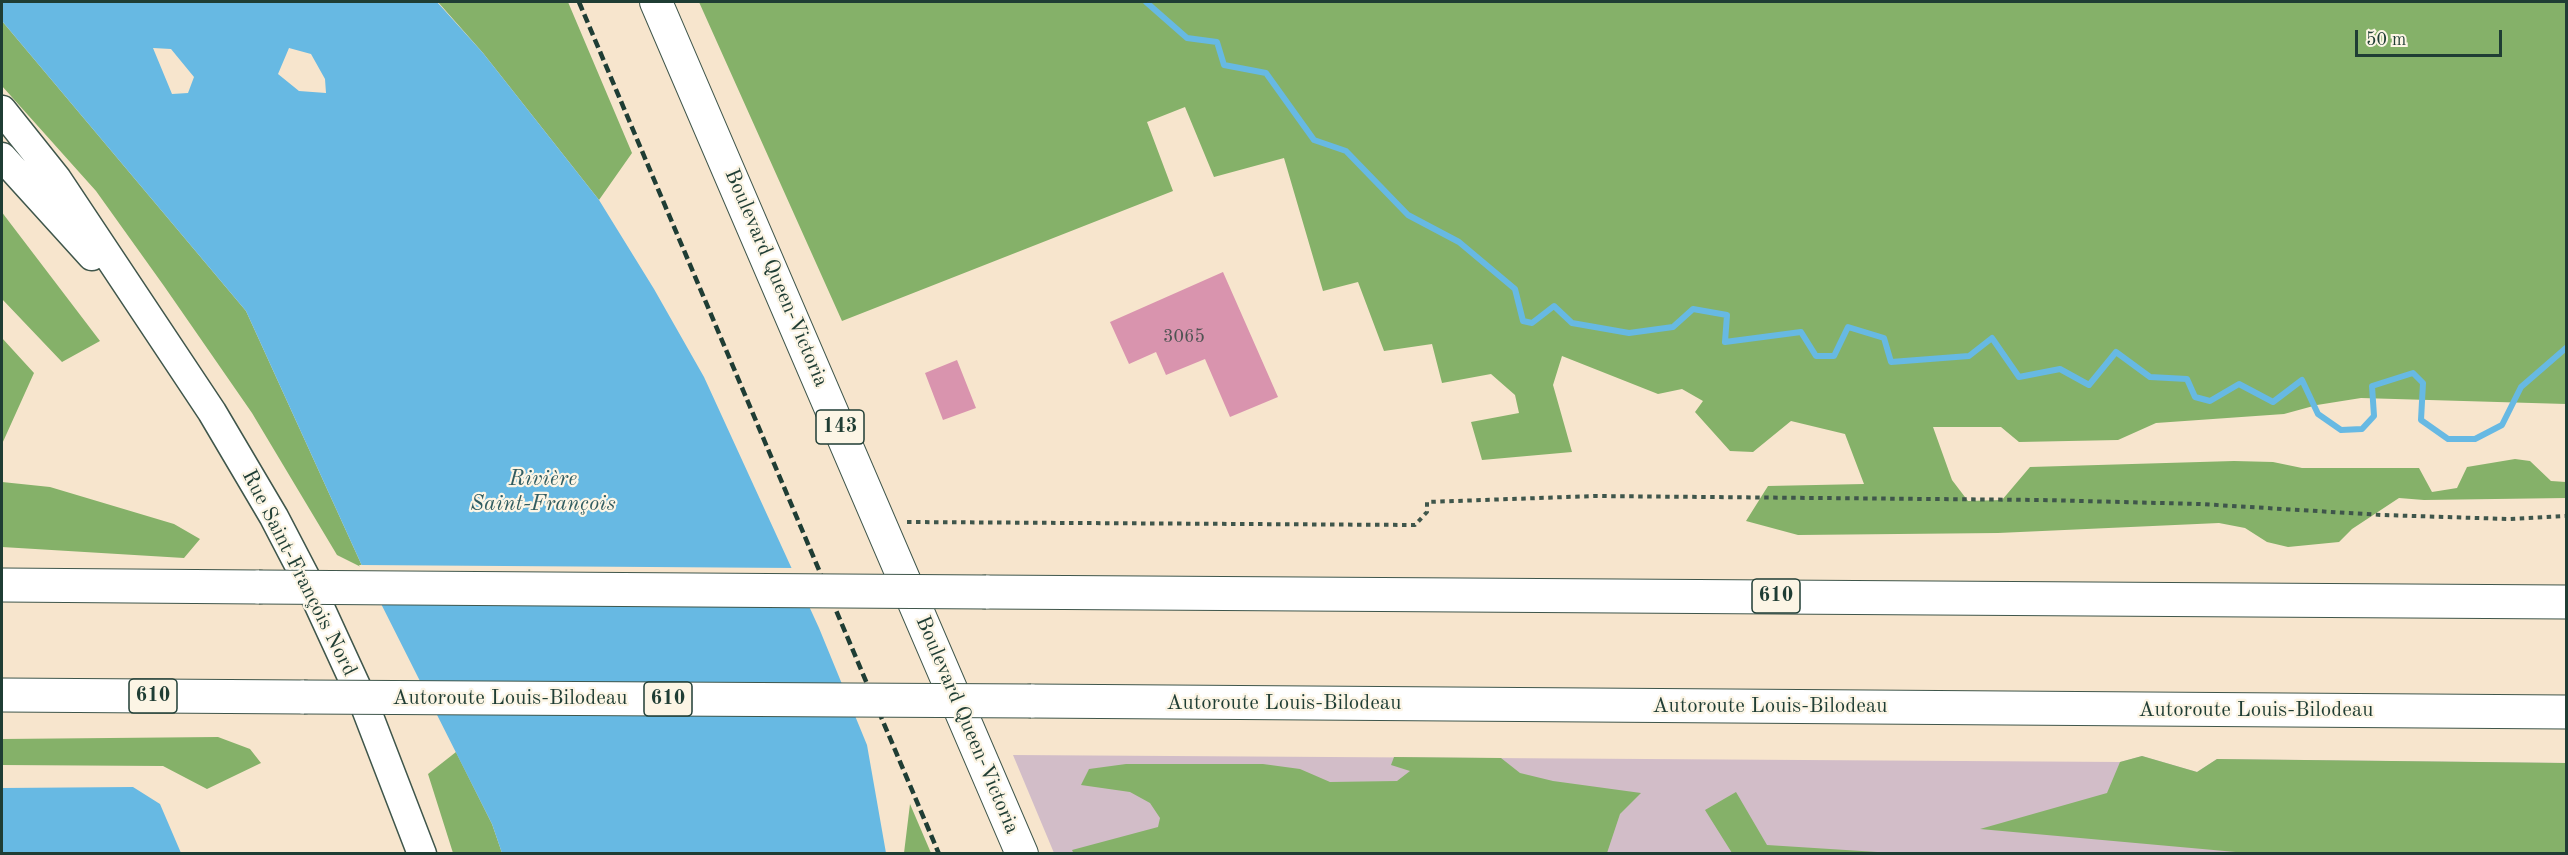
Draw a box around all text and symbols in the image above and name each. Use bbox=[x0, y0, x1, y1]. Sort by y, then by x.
scale bar bbox=[2358, 18, 2505, 56]
text: 50 m bbox=[2366, 31, 2406, 49]
street label: Boulevard Queen-Victoria bbox=[719, 165, 833, 391]
house number: 3065 bbox=[1163, 326, 1205, 348]
road number: 143 bbox=[816, 410, 864, 444]
street label: Rue Saint-François Nord bbox=[236, 466, 362, 680]
water label: Rivière Saint-François bbox=[470, 466, 616, 518]
road number: 610 bbox=[1752, 579, 1800, 613]
street label: Boulevard Queen-Victoria bbox=[910, 612, 1024, 838]
road number: 610 bbox=[129, 679, 177, 713]
road number: 610 bbox=[644, 682, 692, 716]
street label: Autoroute Louis-Bilodeau bbox=[393, 685, 627, 711]
street label: Autoroute Louis-Bilodeau bbox=[1167, 690, 1401, 716]
street label: Autoroute Louis-Bilodeau bbox=[1653, 693, 1887, 719]
street label: Autoroute Louis-Bilodeau bbox=[2139, 697, 2373, 723]

